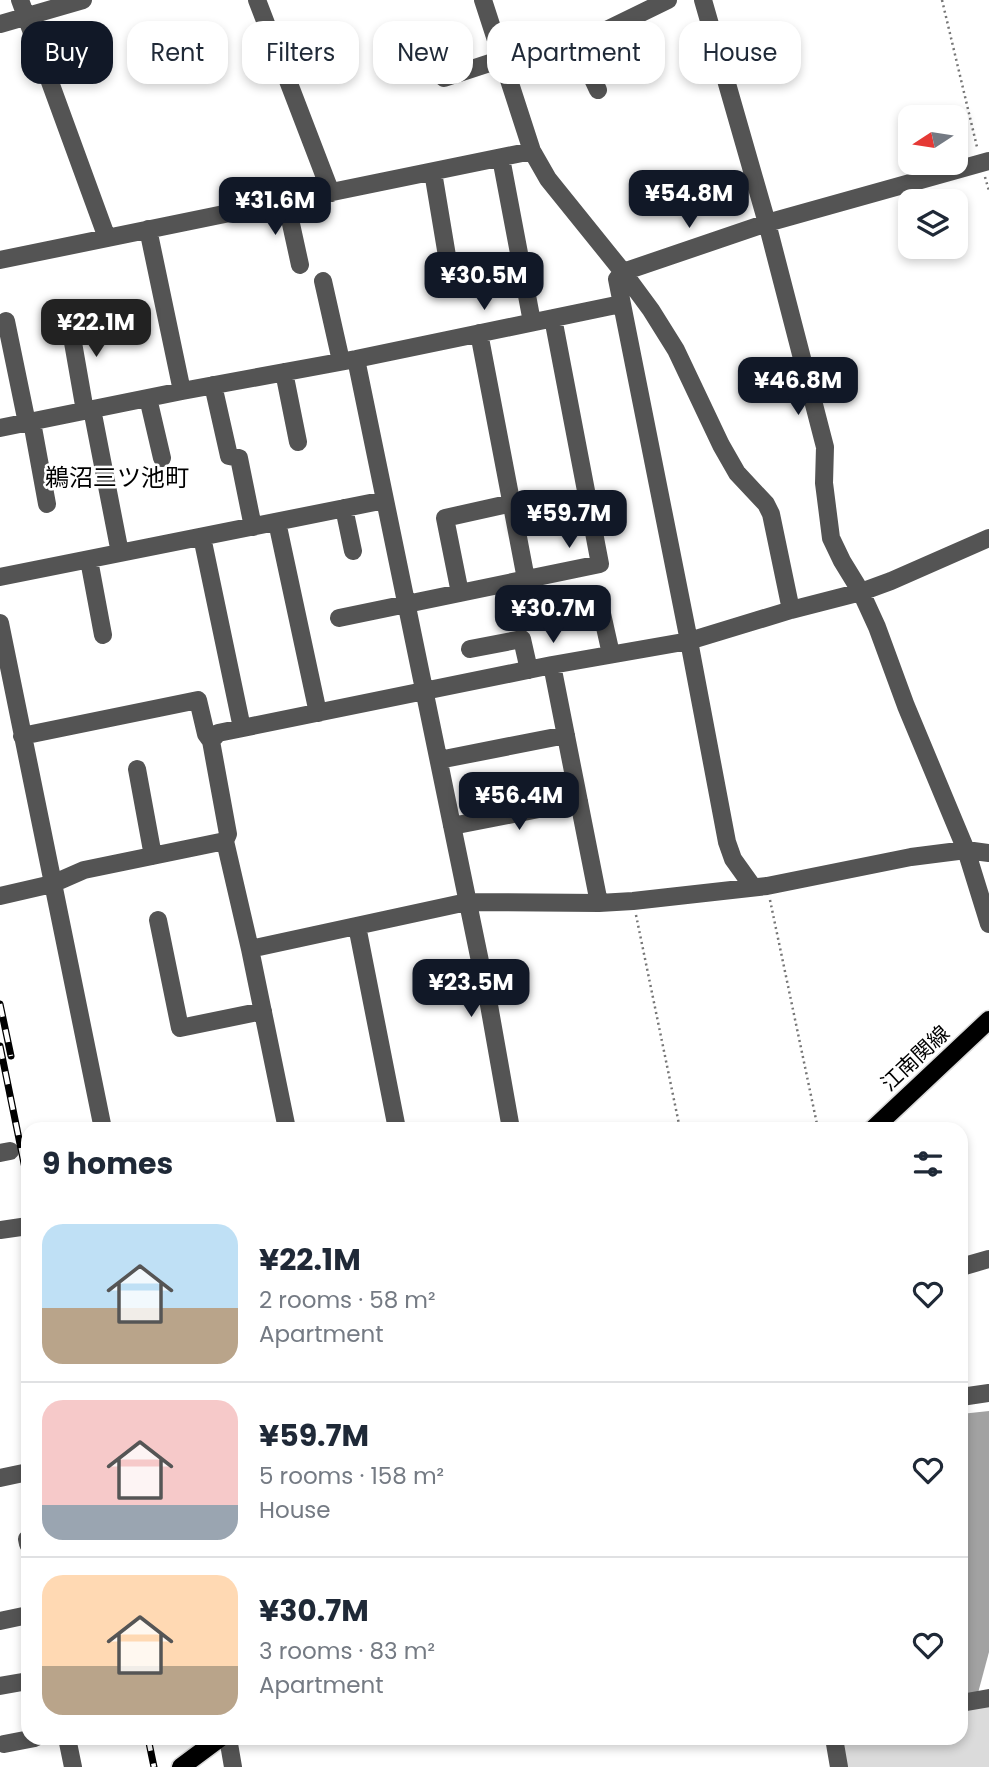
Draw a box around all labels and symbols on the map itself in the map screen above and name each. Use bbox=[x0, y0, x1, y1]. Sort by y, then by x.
north arrow bbox=[898, 105, 968, 175]
pin: ¥54.8M bbox=[632, 170, 746, 230]
pin: ¥31.6M bbox=[218, 177, 332, 237]
pin: ¥30.5M bbox=[427, 252, 541, 312]
pin: ¥22.1M bbox=[39, 300, 153, 359]
pin: ¥46.8M bbox=[741, 358, 855, 417]
district label: 鵜沼三ツ池町 bbox=[45, 461, 189, 494]
pin: ¥59.7M bbox=[512, 490, 626, 550]
pin: ¥30.7M bbox=[496, 586, 610, 645]
pin: ¥56.4M bbox=[462, 772, 576, 832]
pin: ¥23.5M bbox=[414, 960, 528, 1019]
street label: 江南関線 bbox=[874, 1019, 956, 1097]

